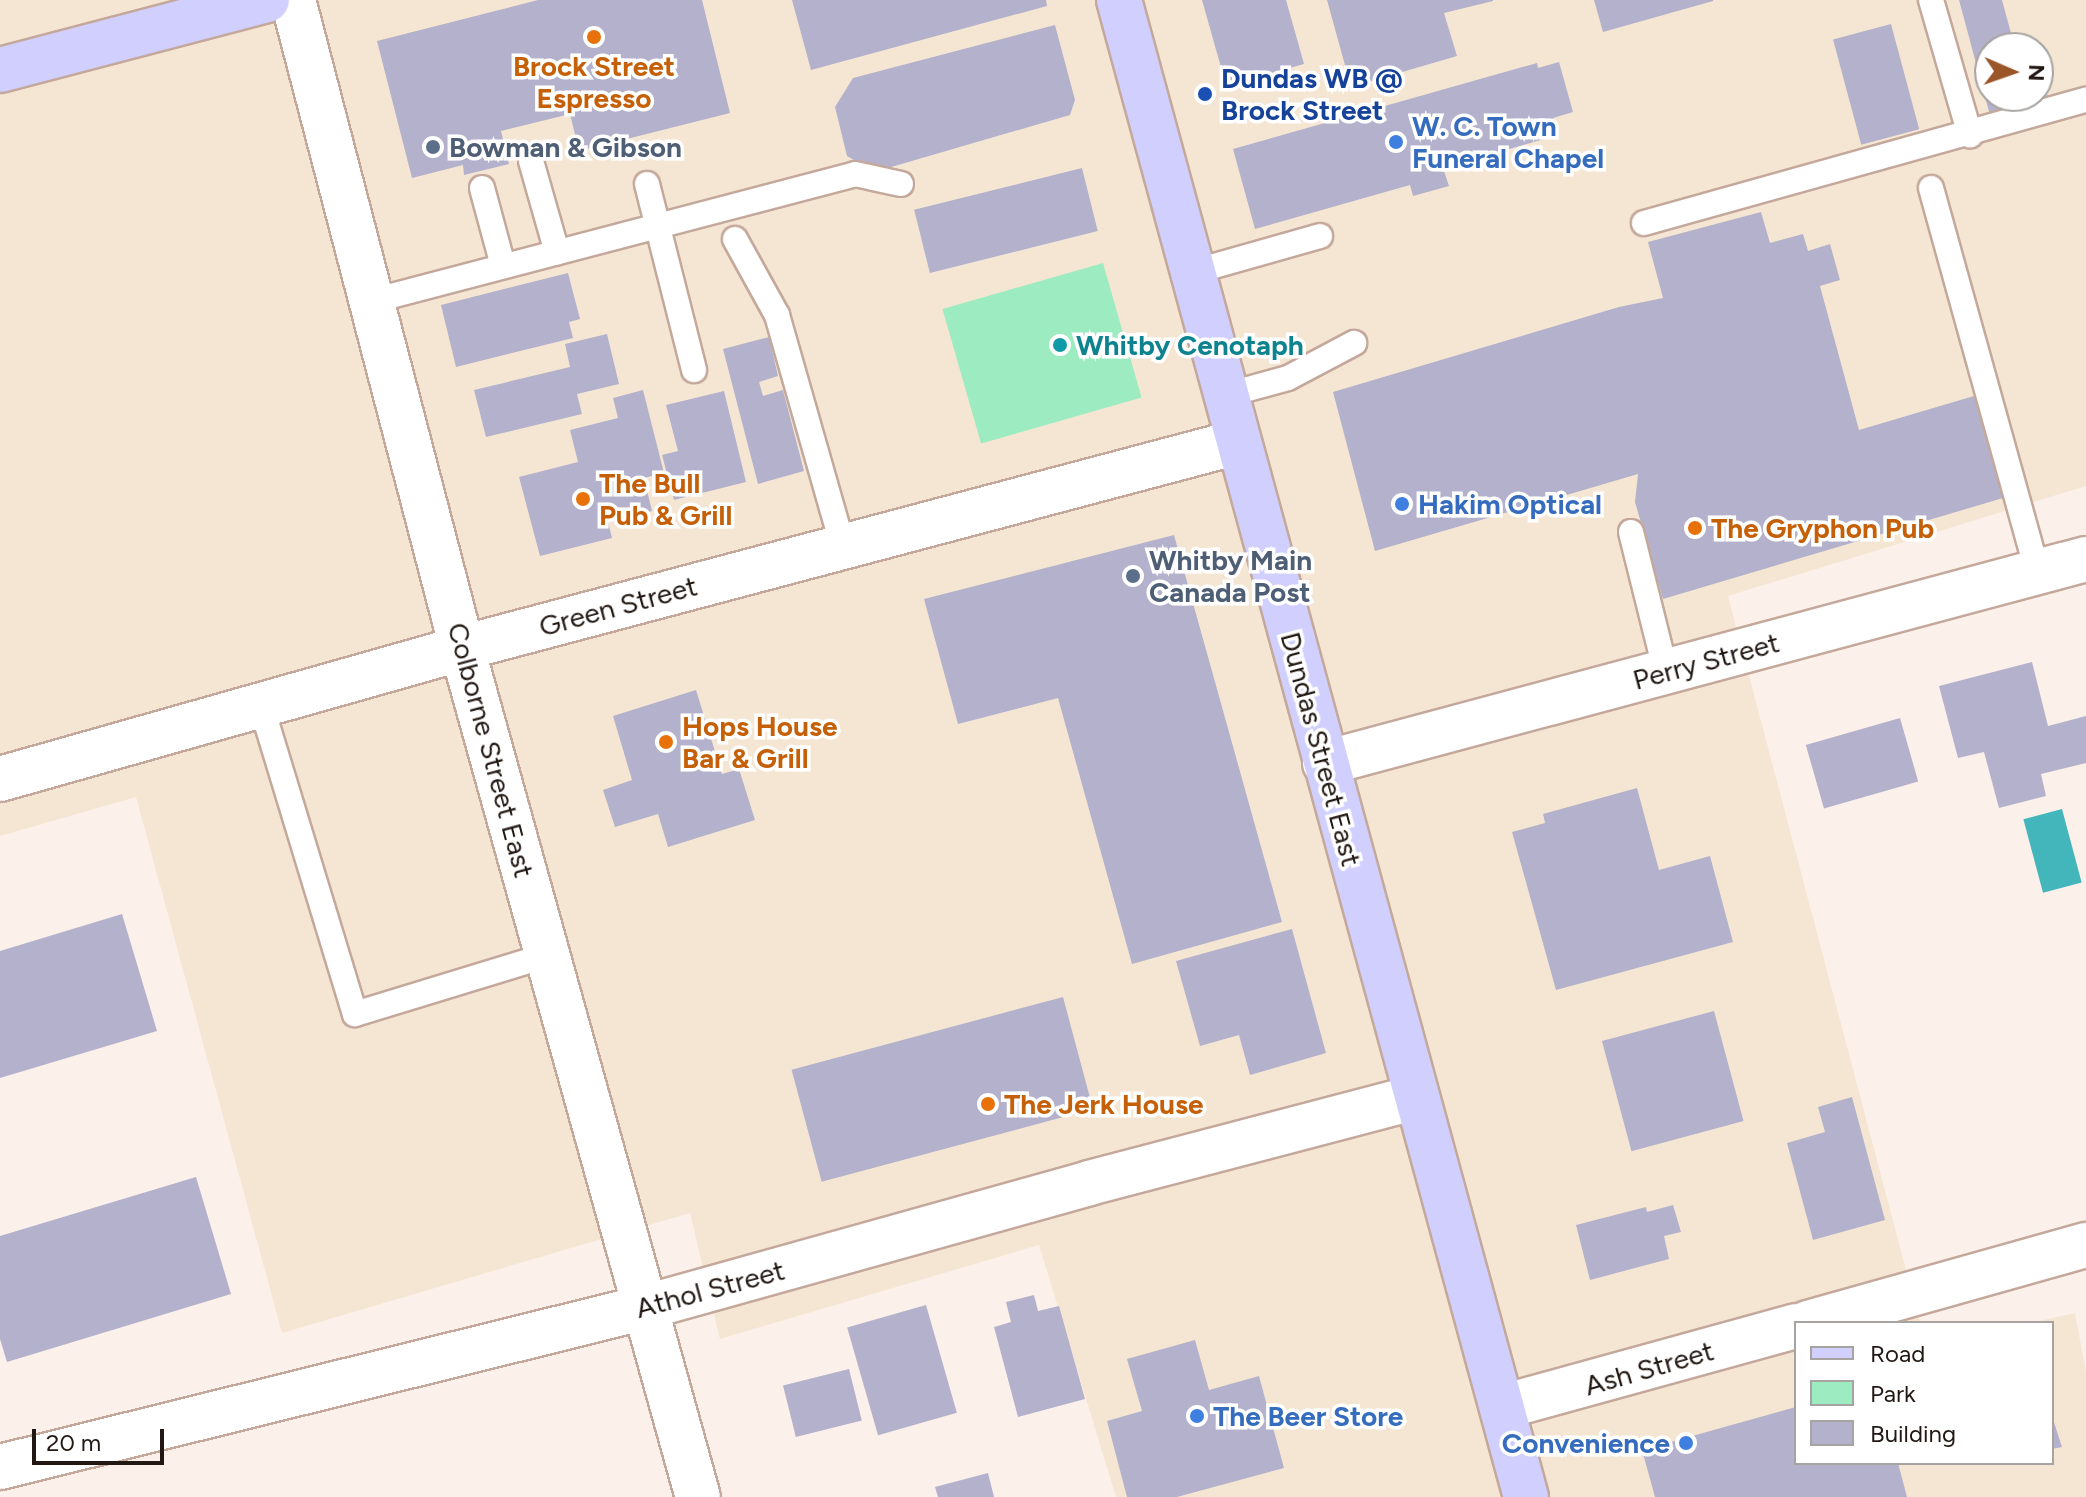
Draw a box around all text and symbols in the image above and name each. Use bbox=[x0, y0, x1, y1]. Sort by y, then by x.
marker: Brock Street Espresso bbox=[585, 28, 603, 46]
north arrow bbox=[1974, 32, 2054, 112]
place label: Brock Street Espresso bbox=[513, 49, 675, 115]
place label: Dundas WB @ Brock Street bbox=[1221, 61, 1403, 127]
text: N bbox=[2023, 64, 2050, 82]
marker: Dundas WB @ Brock Street bbox=[1196, 85, 1214, 103]
place label: W. C. Town Funeral Chapel bbox=[1412, 109, 1604, 175]
place label: Bowman & Gibson bbox=[449, 130, 682, 164]
marker: W. C. Town Funeral Chapel bbox=[1387, 133, 1405, 151]
marker: Bowman & Gibson bbox=[424, 138, 442, 156]
place label: Whitby Cenotaph bbox=[1076, 328, 1304, 362]
marker: Whitby Cenotaph bbox=[1051, 336, 1069, 354]
place label: The Bull Pub & Grill bbox=[599, 466, 732, 532]
place label: Hakim Optical bbox=[1418, 487, 1602, 521]
marker: The Bull Pub & Grill bbox=[574, 490, 592, 508]
marker: Hakim Optical bbox=[1393, 495, 1411, 513]
place label: The Gryphon Pub bbox=[1711, 511, 1934, 545]
marker: The Gryphon Pub bbox=[1686, 519, 1704, 537]
place label: Whitby Main Canada Post bbox=[1149, 543, 1312, 609]
marker: Whitby Main Canada Post bbox=[1124, 567, 1142, 585]
street label: Green Street bbox=[535, 569, 701, 643]
street label: Colborne Street East bbox=[441, 619, 541, 881]
street label: Perry Street bbox=[1629, 625, 1783, 697]
street label: Dundas Street East bbox=[1274, 628, 1368, 870]
place label: Hops House Bar & Grill bbox=[682, 709, 838, 775]
marker: Hops House Bar & Grill bbox=[657, 733, 675, 751]
place label: The Jerk House bbox=[1004, 1087, 1204, 1121]
marker: The Jerk House bbox=[979, 1095, 997, 1113]
street label: Athol Street bbox=[632, 1253, 788, 1325]
legend bbox=[1794, 1321, 2054, 1465]
street label: Ash Street bbox=[1580, 1334, 1718, 1402]
text: Road bbox=[1870, 1339, 1925, 1368]
text: Park bbox=[1870, 1379, 1916, 1408]
place label: The Beer Store bbox=[1213, 1399, 1403, 1433]
marker: The Beer Store bbox=[1188, 1407, 1206, 1425]
scale bar bbox=[36, 1413, 168, 1463]
text: Building bbox=[1870, 1419, 1956, 1448]
place label: Convenience bbox=[1502, 1426, 1670, 1460]
text: 20 m bbox=[46, 1428, 101, 1457]
marker: Convenience bbox=[1677, 1434, 1695, 1452]

